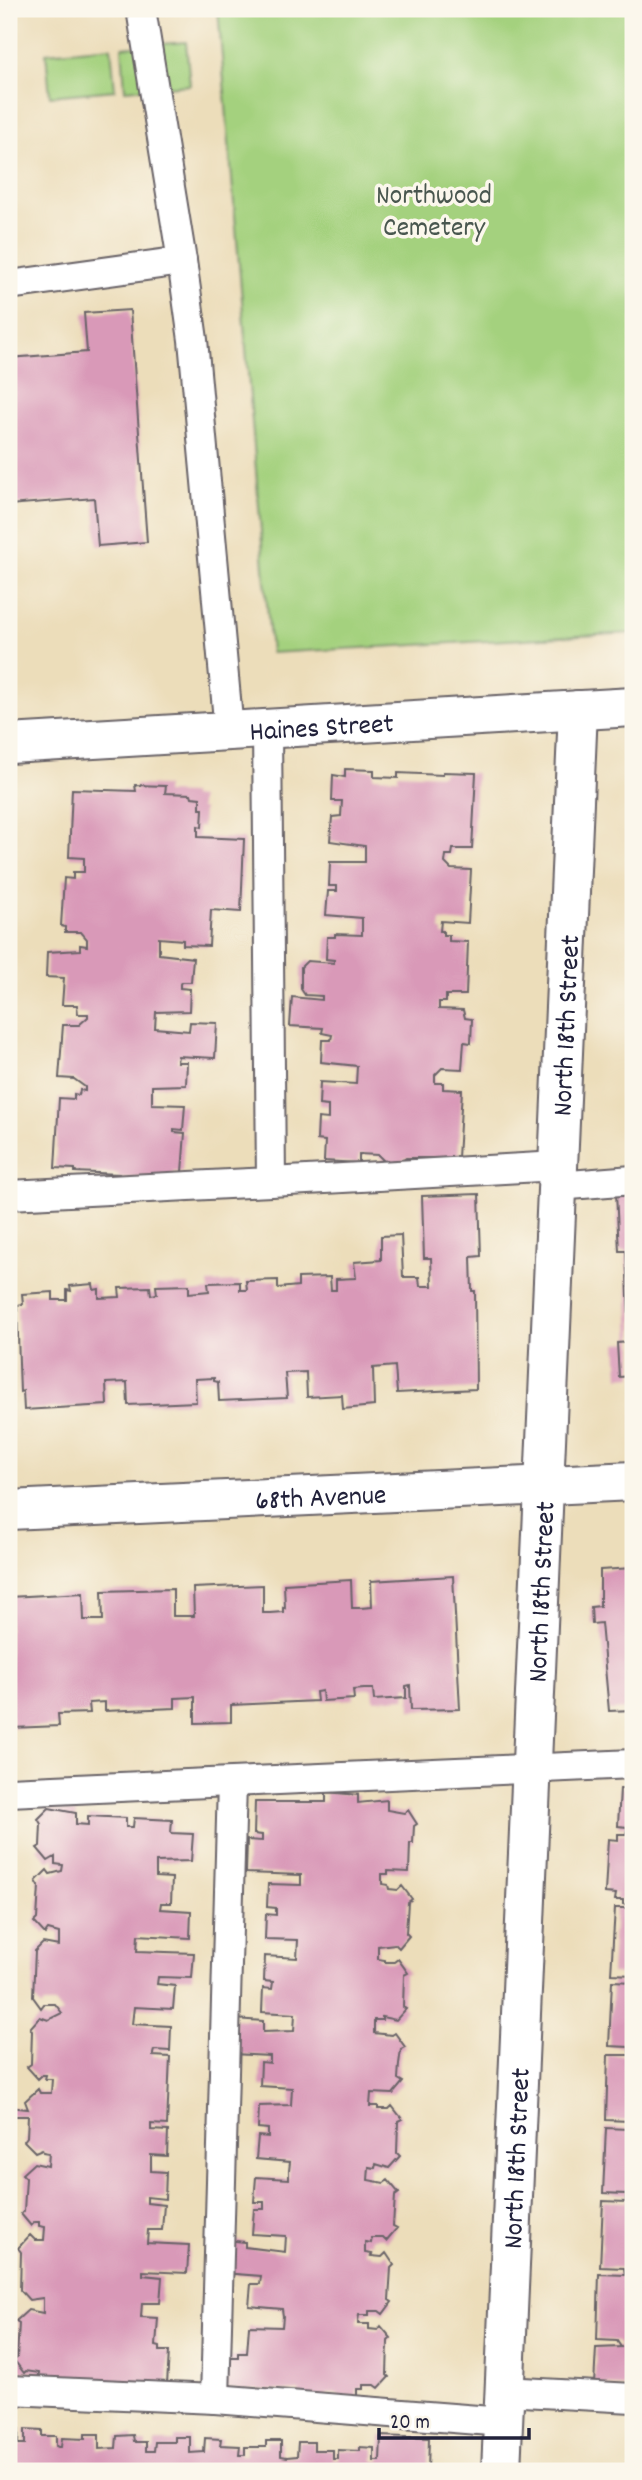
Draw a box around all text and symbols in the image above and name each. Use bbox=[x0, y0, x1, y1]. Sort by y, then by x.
park label: Northwood Cemetery bbox=[376, 178, 492, 250]
street label: Haines Street bbox=[249, 706, 395, 755]
street label: North 18th Street bbox=[545, 934, 593, 1117]
street label: 68th Avenue bbox=[254, 1477, 387, 1524]
street label: North 18th Street bbox=[520, 1501, 568, 1684]
street label: North 18th Street bbox=[496, 2067, 544, 2250]
scale bar bbox=[379, 2396, 530, 2440]
text: 20 m bbox=[390, 2409, 430, 2439]

